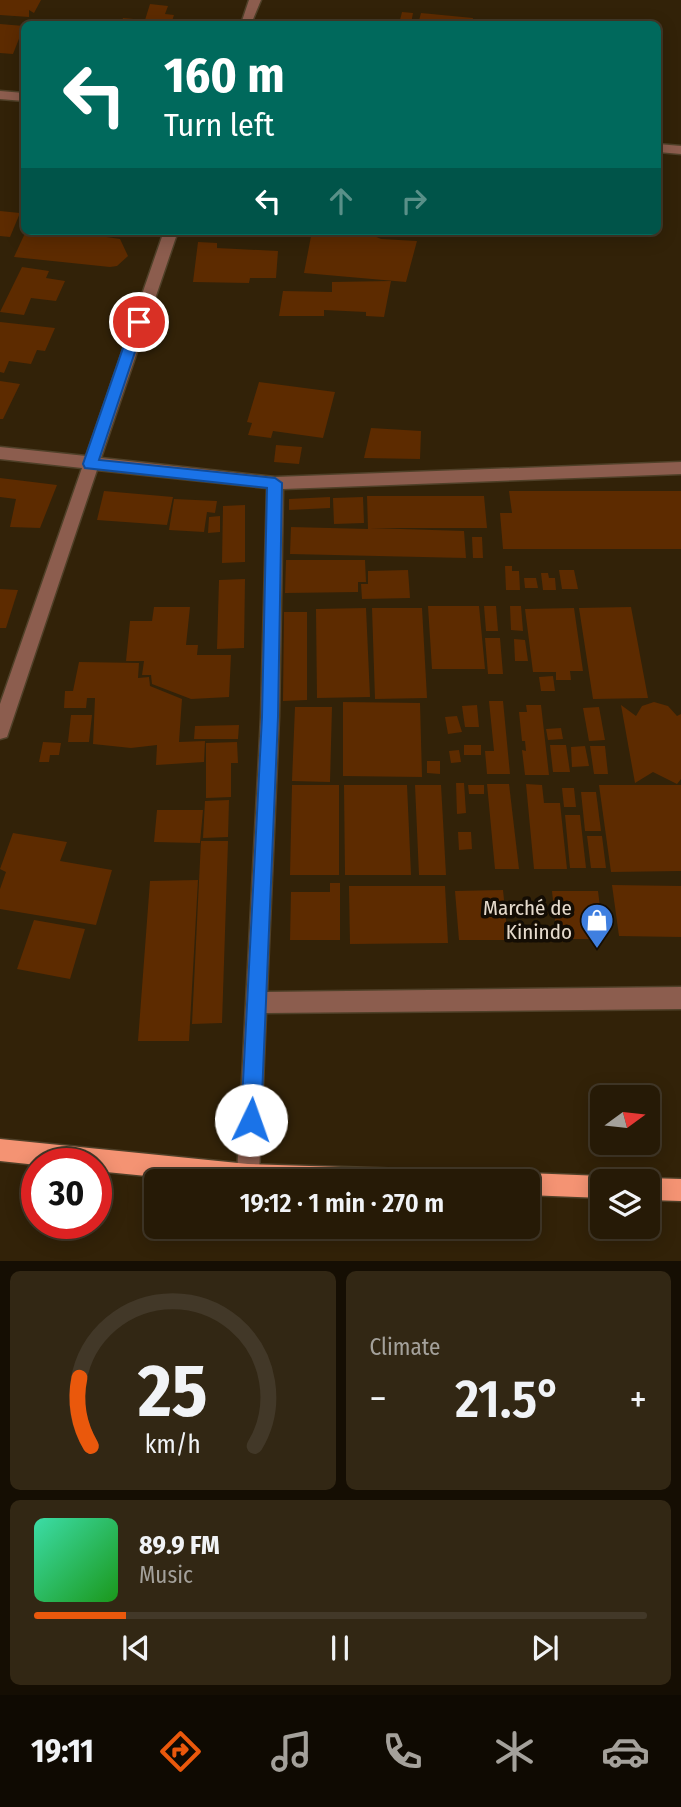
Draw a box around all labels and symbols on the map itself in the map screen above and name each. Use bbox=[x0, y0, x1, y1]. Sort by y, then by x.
pin bbox=[109, 292, 169, 352]
place label: Marché de Kinindo bbox=[483, 895, 572, 945]
shop icon: Marché de Kinindo bbox=[578, 901, 616, 950]
position arrow bbox=[214, 1083, 288, 1157]
north arrow bbox=[590, 1085, 660, 1155]
speed limit sign: 30 bbox=[21, 1148, 112, 1239]

